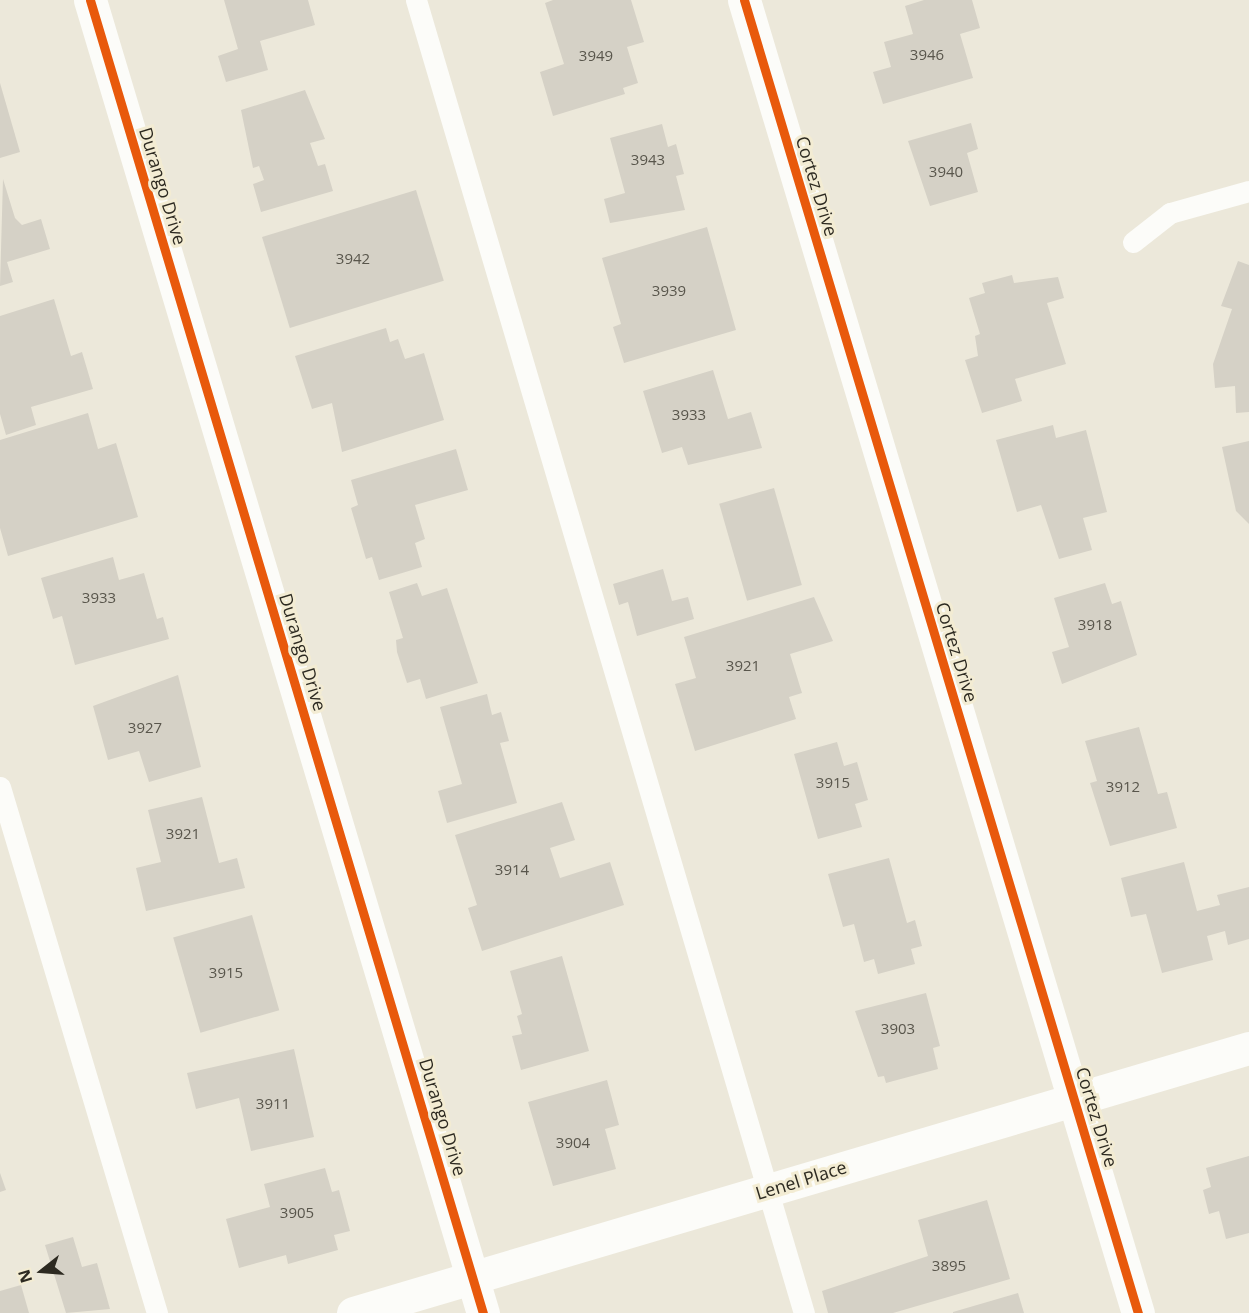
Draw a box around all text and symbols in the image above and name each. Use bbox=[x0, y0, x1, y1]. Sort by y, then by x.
house number: 3946 bbox=[910, 46, 944, 64]
house number: 3949 bbox=[579, 47, 613, 65]
street label: Durango Drive bbox=[135, 125, 191, 247]
street label: Cortez Drive bbox=[792, 133, 842, 239]
house number: 3943 bbox=[631, 151, 665, 169]
house number: 3940 bbox=[929, 163, 963, 181]
house number: 3942 bbox=[336, 250, 370, 268]
house number: 3939 bbox=[652, 282, 686, 300]
house number: 3933 bbox=[672, 406, 706, 424]
house number: 3933 bbox=[82, 589, 116, 607]
street label: Durango Drive bbox=[275, 591, 331, 713]
street label: Cortez Drive bbox=[932, 599, 982, 705]
house number: 3918 bbox=[1078, 616, 1112, 634]
house number: 3921 bbox=[726, 657, 760, 675]
house number: 3927 bbox=[128, 719, 162, 737]
house number: 3915 bbox=[816, 774, 850, 792]
house number: 3912 bbox=[1106, 778, 1140, 796]
house number: 3921 bbox=[166, 825, 200, 843]
house number: 3914 bbox=[495, 861, 529, 879]
house number: 3915 bbox=[209, 964, 243, 982]
house number: 3903 bbox=[881, 1020, 915, 1038]
street label: Durango Drive bbox=[415, 1056, 471, 1178]
street label: Cortez Drive bbox=[1072, 1064, 1122, 1170]
house number: 3911 bbox=[256, 1095, 290, 1113]
house number: 3904 bbox=[556, 1134, 590, 1152]
street label: Lenel Place bbox=[753, 1156, 849, 1204]
house number: 3905 bbox=[280, 1204, 314, 1222]
north arrow bbox=[12, 1241, 72, 1301]
house number: 3895 bbox=[932, 1257, 966, 1275]
text: N bbox=[12, 1267, 37, 1286]

